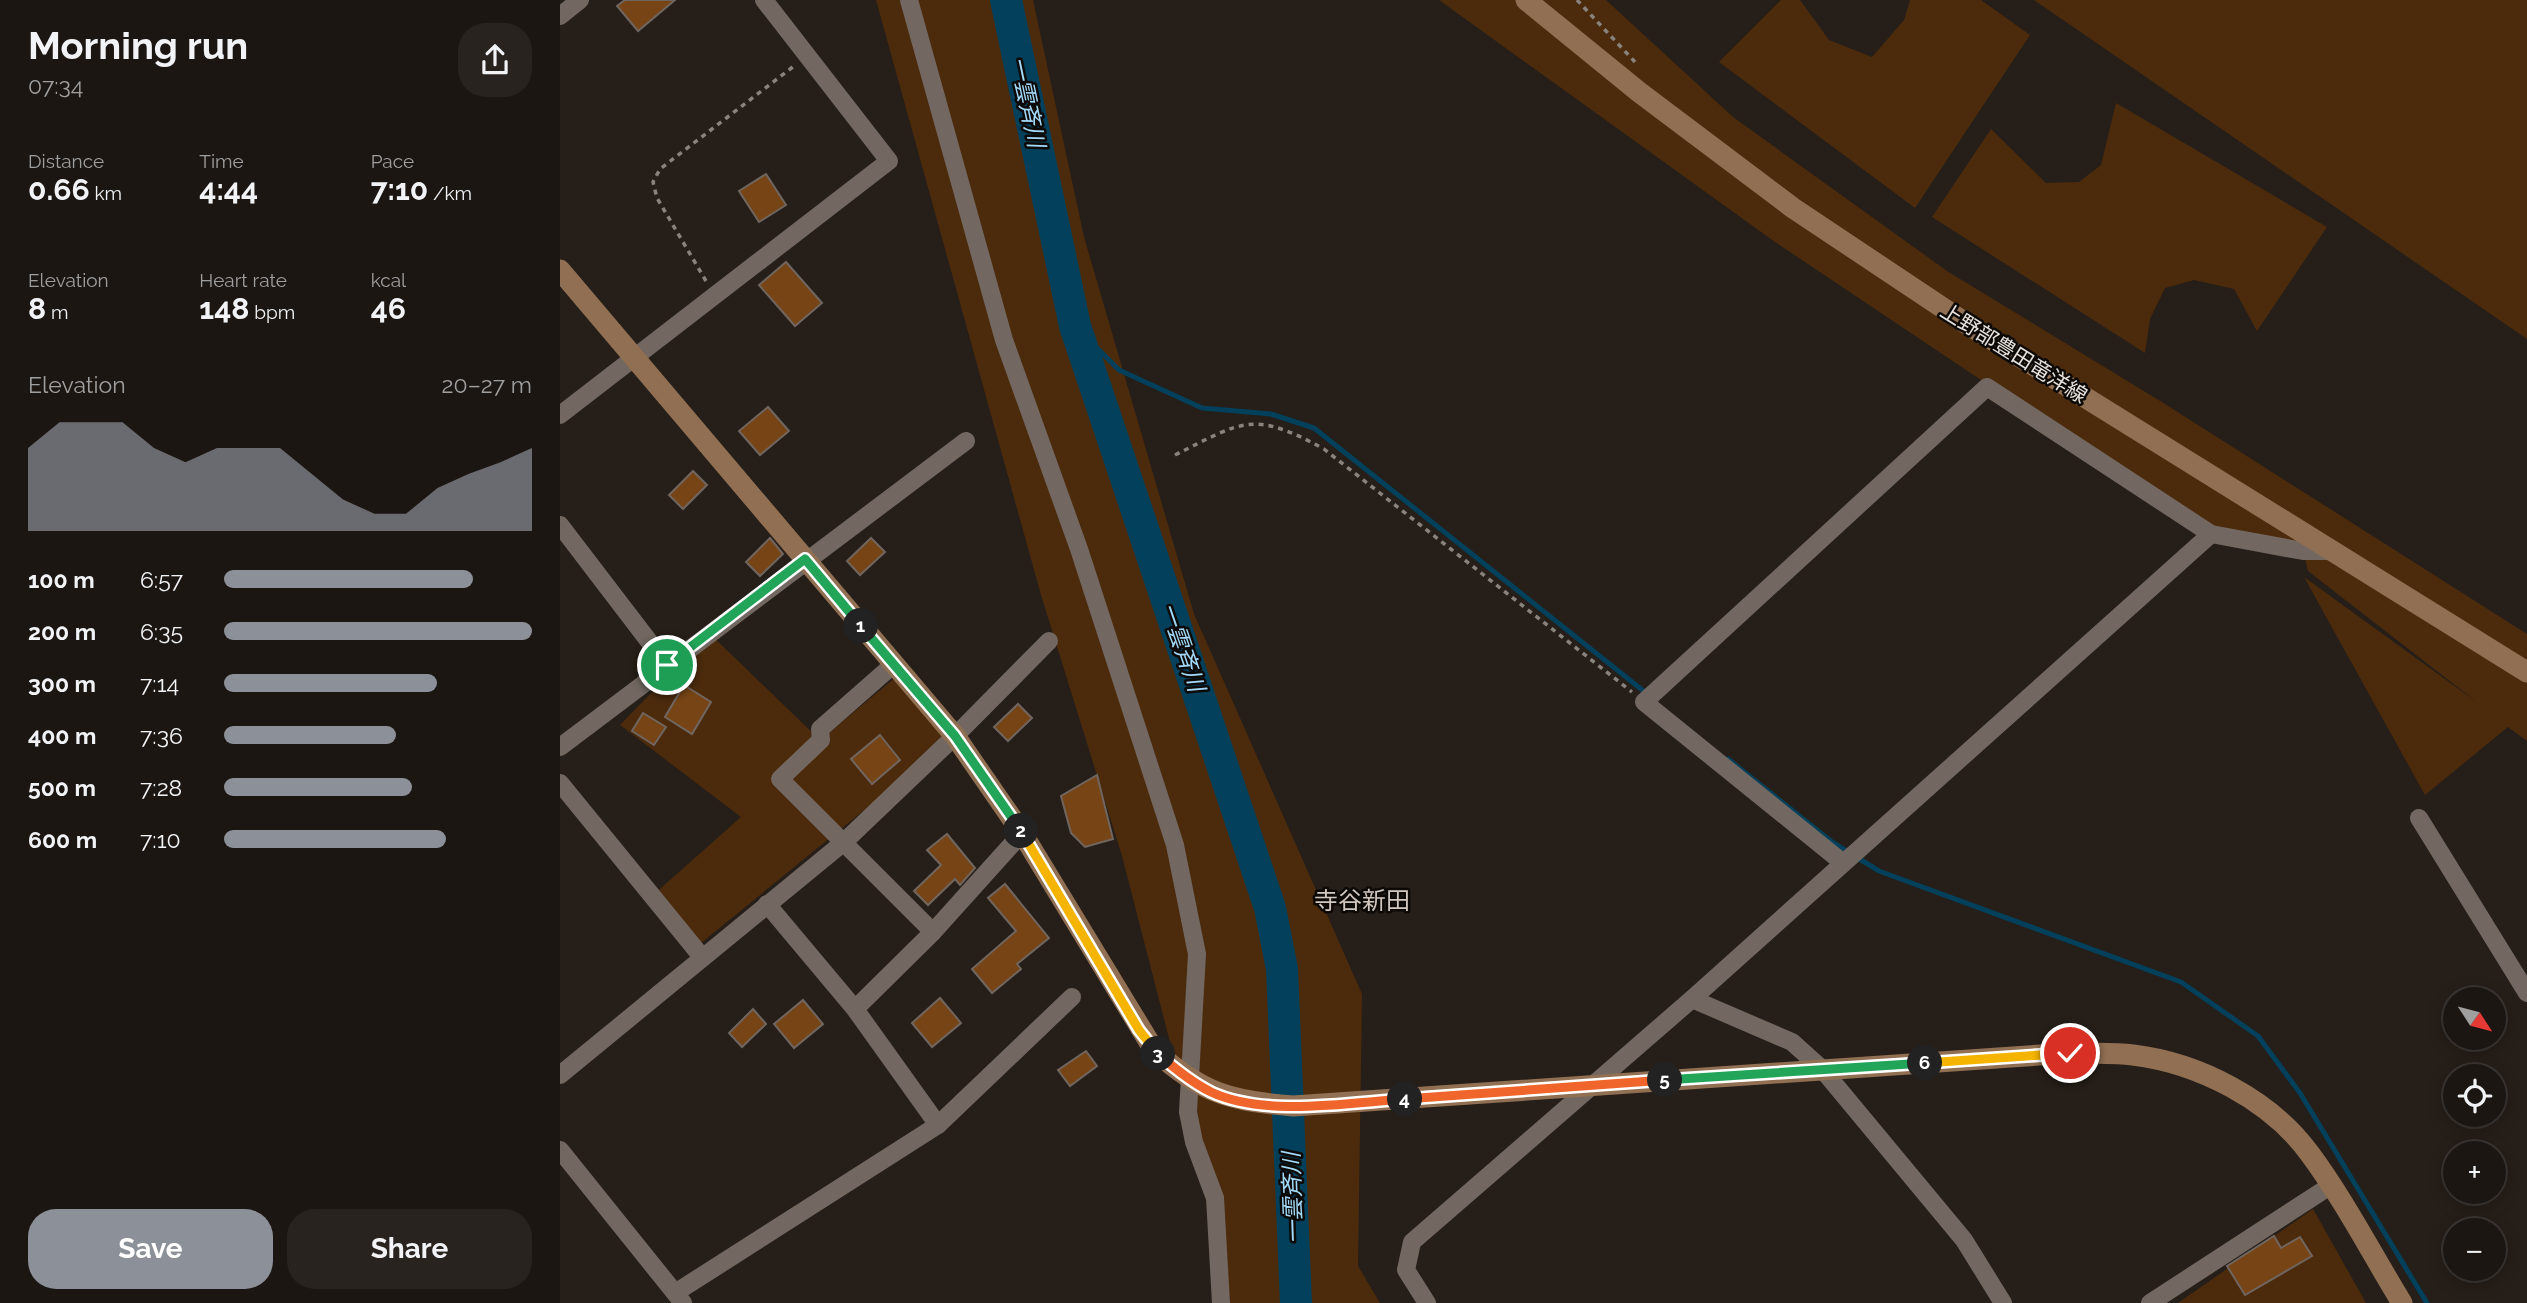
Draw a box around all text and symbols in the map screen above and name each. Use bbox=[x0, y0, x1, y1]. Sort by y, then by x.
text: Morning run bbox=[28, 23, 248, 68]
button: share bbox=[458, 23, 532, 97]
water label: 一雲斉川 bbox=[1005, 54, 1051, 153]
text: 07:34 bbox=[28, 72, 83, 99]
text: Distance bbox=[28, 150, 104, 172]
text: Time bbox=[199, 150, 244, 172]
text: Pace bbox=[371, 150, 414, 172]
text: 0.66 bbox=[28, 172, 90, 207]
text: 4:44 bbox=[199, 172, 258, 207]
text: 7:10 bbox=[371, 172, 428, 207]
text: km bbox=[90, 182, 122, 204]
text: /km bbox=[428, 182, 472, 204]
text: Elevation bbox=[28, 269, 109, 291]
text: Heart rate bbox=[199, 269, 287, 291]
text: kcal bbox=[371, 269, 406, 291]
text: 8 bbox=[28, 291, 46, 326]
text: 148 bbox=[199, 291, 249, 326]
text: 46 bbox=[371, 291, 406, 326]
street label: 上野部豊田竜洋線 bbox=[1936, 298, 2092, 408]
text: m bbox=[46, 301, 68, 323]
text: bpm bbox=[249, 301, 295, 323]
text: Elevation bbox=[28, 371, 126, 398]
text: 20–27 m bbox=[442, 371, 532, 398]
text: 100 m bbox=[28, 566, 95, 593]
text: 6:57 bbox=[140, 566, 183, 593]
water label: 一雲斉川 bbox=[1155, 599, 1212, 698]
pin: 1 bbox=[844, 608, 878, 644]
text: 1 bbox=[856, 614, 865, 636]
text: 200 m bbox=[28, 618, 96, 645]
text: 6:35 bbox=[140, 618, 183, 645]
pin bbox=[637, 635, 697, 695]
icon: arrive bbox=[648, 646, 686, 684]
text: 300 m bbox=[28, 670, 96, 697]
text: 7:14 bbox=[140, 670, 179, 697]
text: 400 m bbox=[28, 722, 96, 749]
text: 7:36 bbox=[140, 722, 183, 749]
text: 500 m bbox=[28, 774, 96, 801]
text: 7:28 bbox=[140, 774, 182, 801]
pin: 2 bbox=[1004, 814, 1038, 848]
text: 2 bbox=[1015, 819, 1026, 841]
text: 600 m bbox=[28, 826, 97, 853]
text: 7:10 bbox=[140, 826, 181, 853]
district label: 寺谷新田 bbox=[1314, 886, 1410, 915]
north arrow bbox=[2443, 987, 2506, 1050]
map controls bbox=[2443, 987, 2506, 1281]
pin bbox=[2040, 1023, 2100, 1083]
icon: check bbox=[2051, 1034, 2089, 1072]
pin: 3 bbox=[1140, 1036, 1176, 1072]
text: 3 bbox=[1152, 1042, 1163, 1064]
pin: 6 bbox=[1908, 1046, 1942, 1080]
text: 6 bbox=[1919, 1051, 1930, 1073]
pin: 5 bbox=[1648, 1062, 1682, 1098]
button: locate bbox=[2443, 1064, 2506, 1127]
text: 5 bbox=[1659, 1068, 1670, 1090]
pin: 4 bbox=[1388, 1082, 1422, 1116]
text: 4 bbox=[1399, 1087, 1410, 1109]
button: + bbox=[2443, 1141, 2506, 1204]
water label: 一雲斉川 bbox=[1277, 1149, 1307, 1244]
button: Save bbox=[28, 1209, 273, 1289]
button: Share bbox=[287, 1209, 532, 1289]
button: − bbox=[2443, 1218, 2506, 1281]

